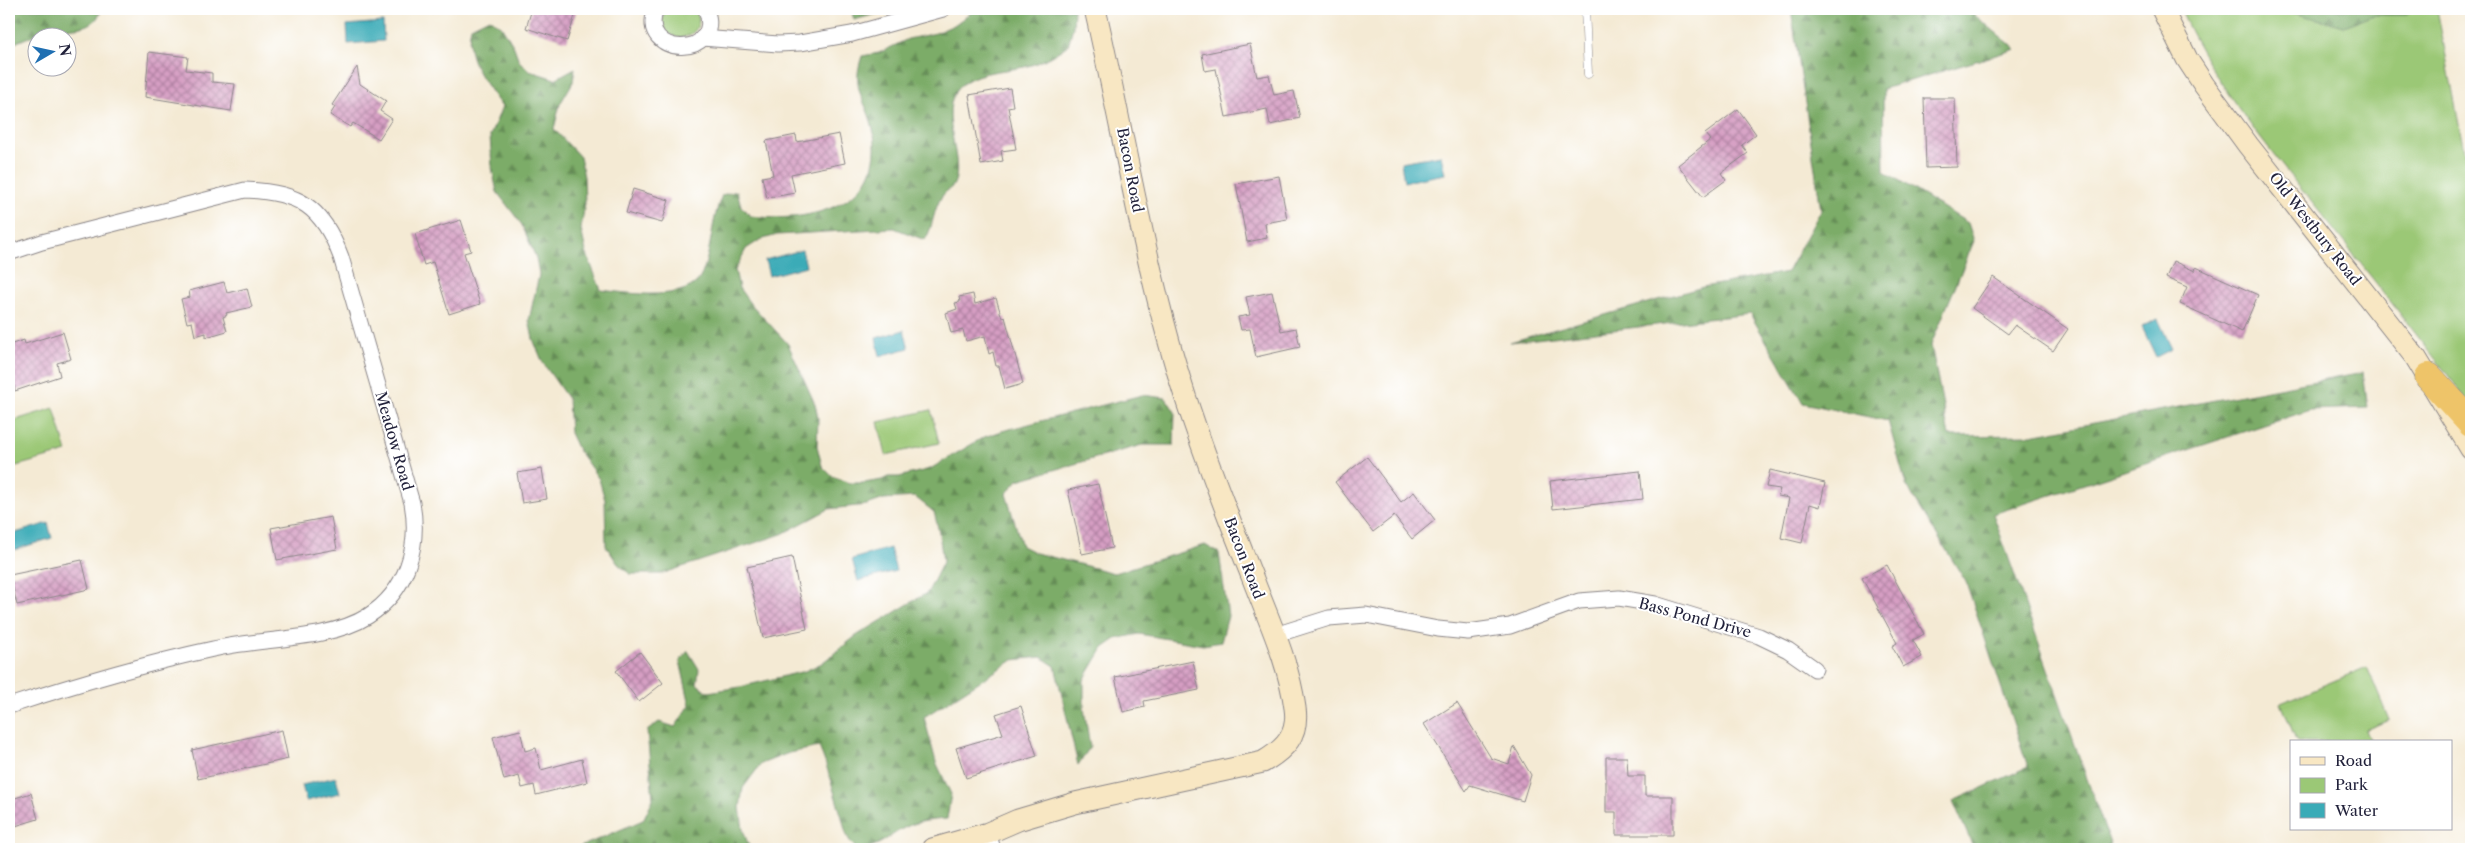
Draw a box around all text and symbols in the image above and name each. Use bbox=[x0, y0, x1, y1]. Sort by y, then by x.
north arrow bbox=[28, 28, 78, 78]
text: N bbox=[55, 43, 75, 57]
street label: Bacon Road bbox=[1113, 126, 1148, 214]
street label: Old Westbury Road bbox=[2265, 168, 2365, 289]
street label: Meadow Road bbox=[371, 389, 418, 493]
street label: Bacon Road bbox=[1220, 514, 1269, 601]
street label: Bass Pond Drive bbox=[1637, 593, 1753, 642]
legend bbox=[2290, 740, 2452, 830]
text: Road bbox=[2335, 751, 2372, 770]
text: Park bbox=[2335, 775, 2369, 794]
text: Water bbox=[2334, 801, 2379, 820]

